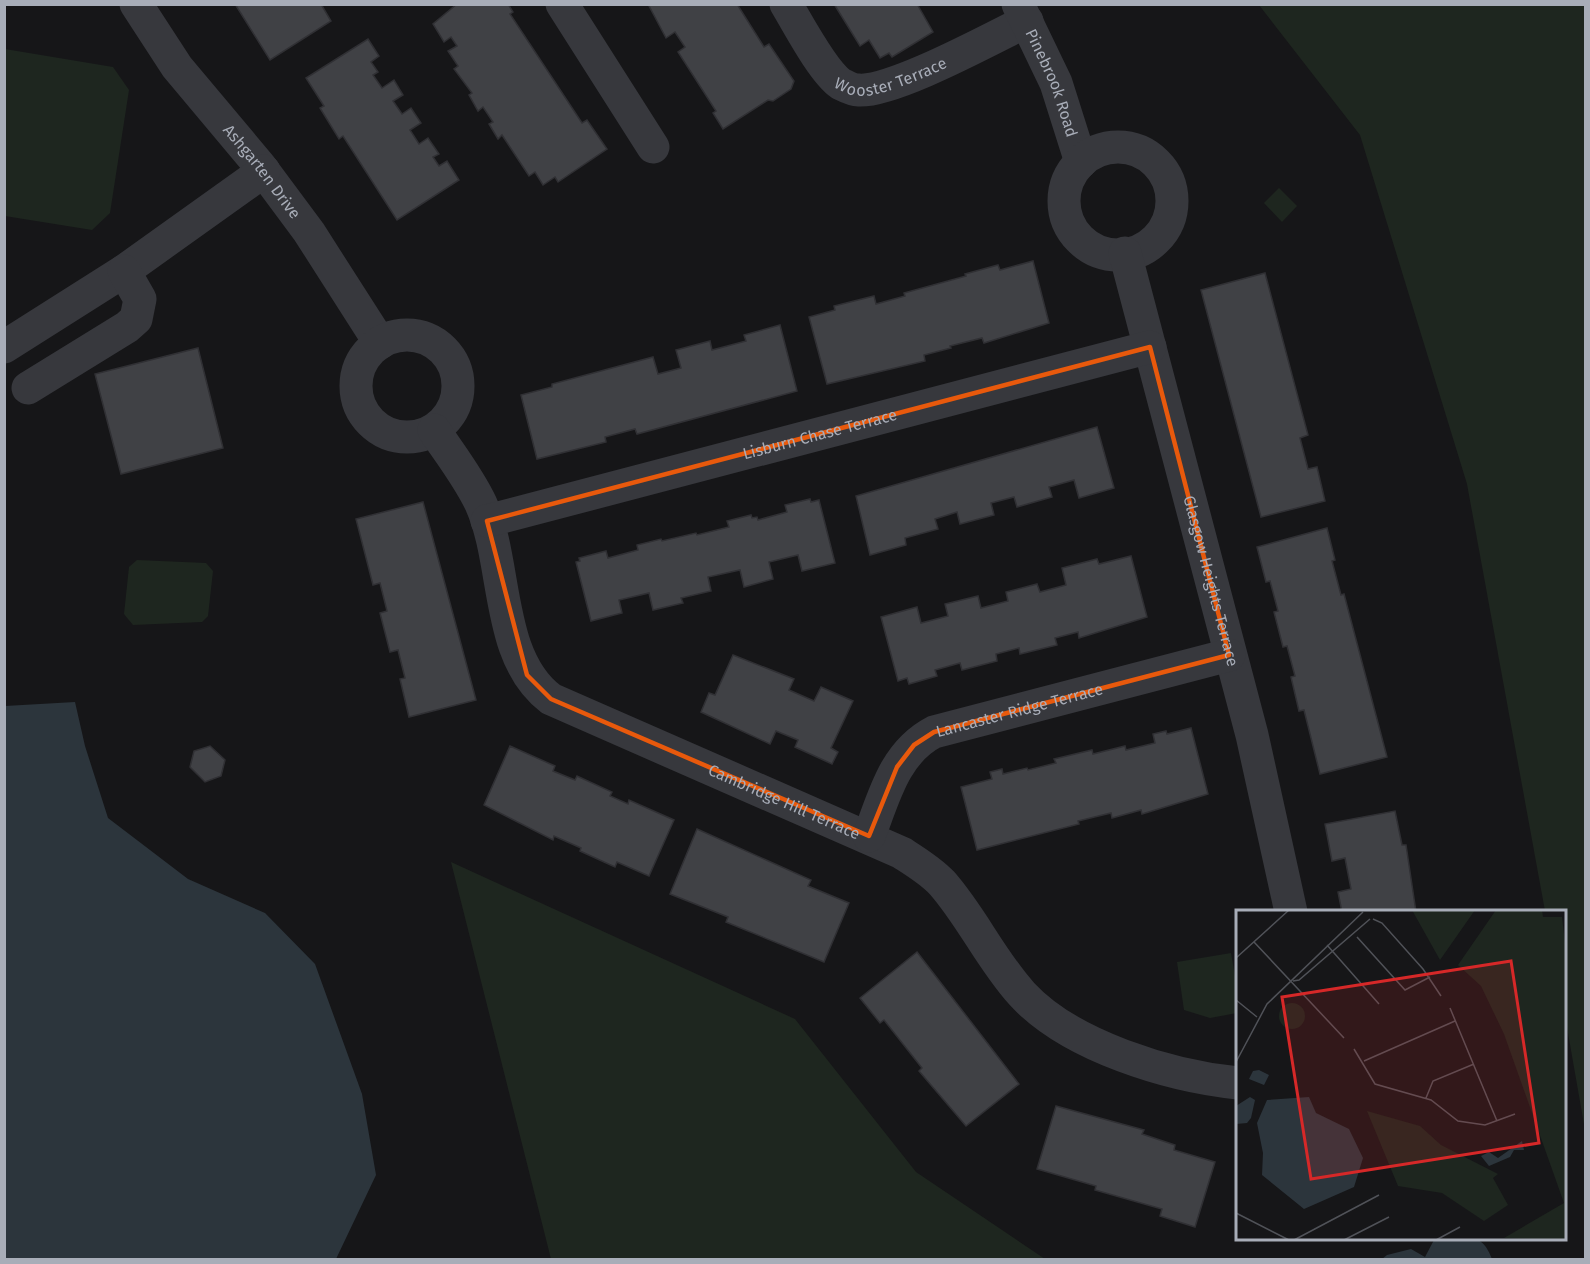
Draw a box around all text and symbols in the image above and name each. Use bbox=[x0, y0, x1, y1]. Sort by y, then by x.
street label: Pinebrook Road bbox=[1022, 25, 1082, 139]
street label: Wooster Terrace bbox=[831, 53, 949, 100]
street label: Ashgarten Drive bbox=[220, 120, 305, 222]
street label: Lisburn Chase Terrace bbox=[741, 404, 899, 463]
street label: Glasgow Heights Terrace bbox=[1180, 493, 1243, 668]
street label: Lancaster Ridge Terrace bbox=[934, 679, 1105, 741]
street label: Cambridge Hill Terrace bbox=[706, 760, 863, 843]
inset map bbox=[1236, 910, 1566, 1240]

